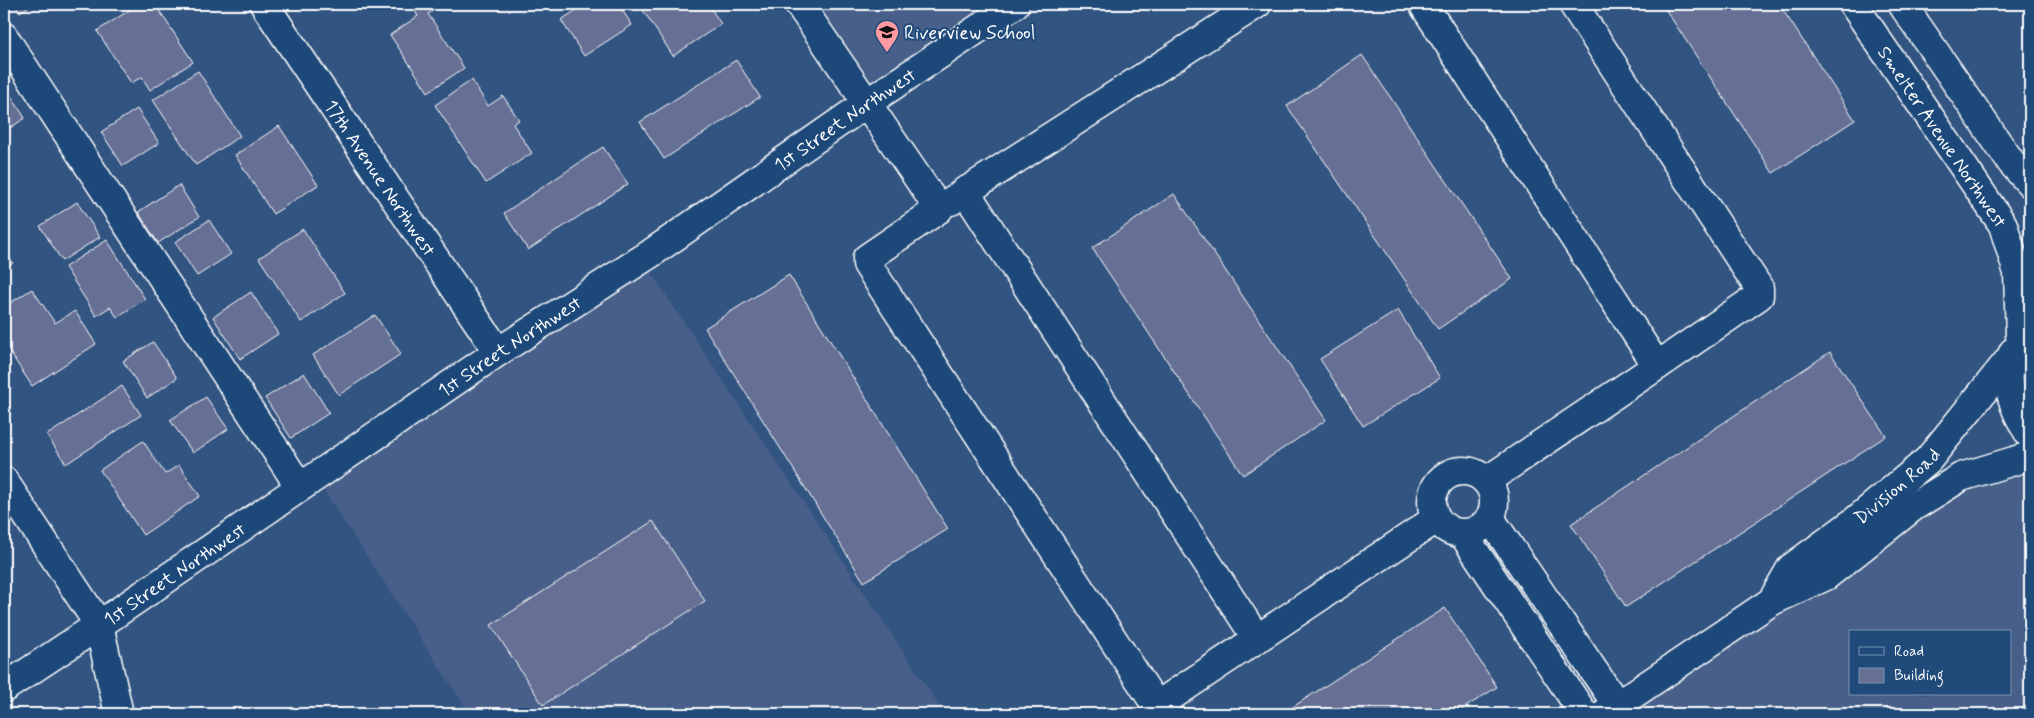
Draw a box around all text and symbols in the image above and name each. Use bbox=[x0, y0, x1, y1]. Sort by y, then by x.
school or university icon: Riverview School bbox=[874, 19, 900, 53]
place label: Riverview School bbox=[904, 21, 1035, 46]
street label: Smelter Avenue Northwest bbox=[1871, 42, 2012, 233]
street label: 1st Street Northwest bbox=[770, 63, 921, 178]
street label: 17th Avenue Northwest bbox=[318, 95, 441, 261]
street label: 1st Street Northwest bbox=[433, 291, 586, 404]
street label: Division Road bbox=[1849, 443, 1947, 531]
street label: 1st Street Northwest bbox=[99, 517, 251, 632]
legend bbox=[1849, 630, 2012, 696]
text: Road bbox=[1894, 642, 1924, 662]
text: Building bbox=[1894, 666, 1944, 687]

